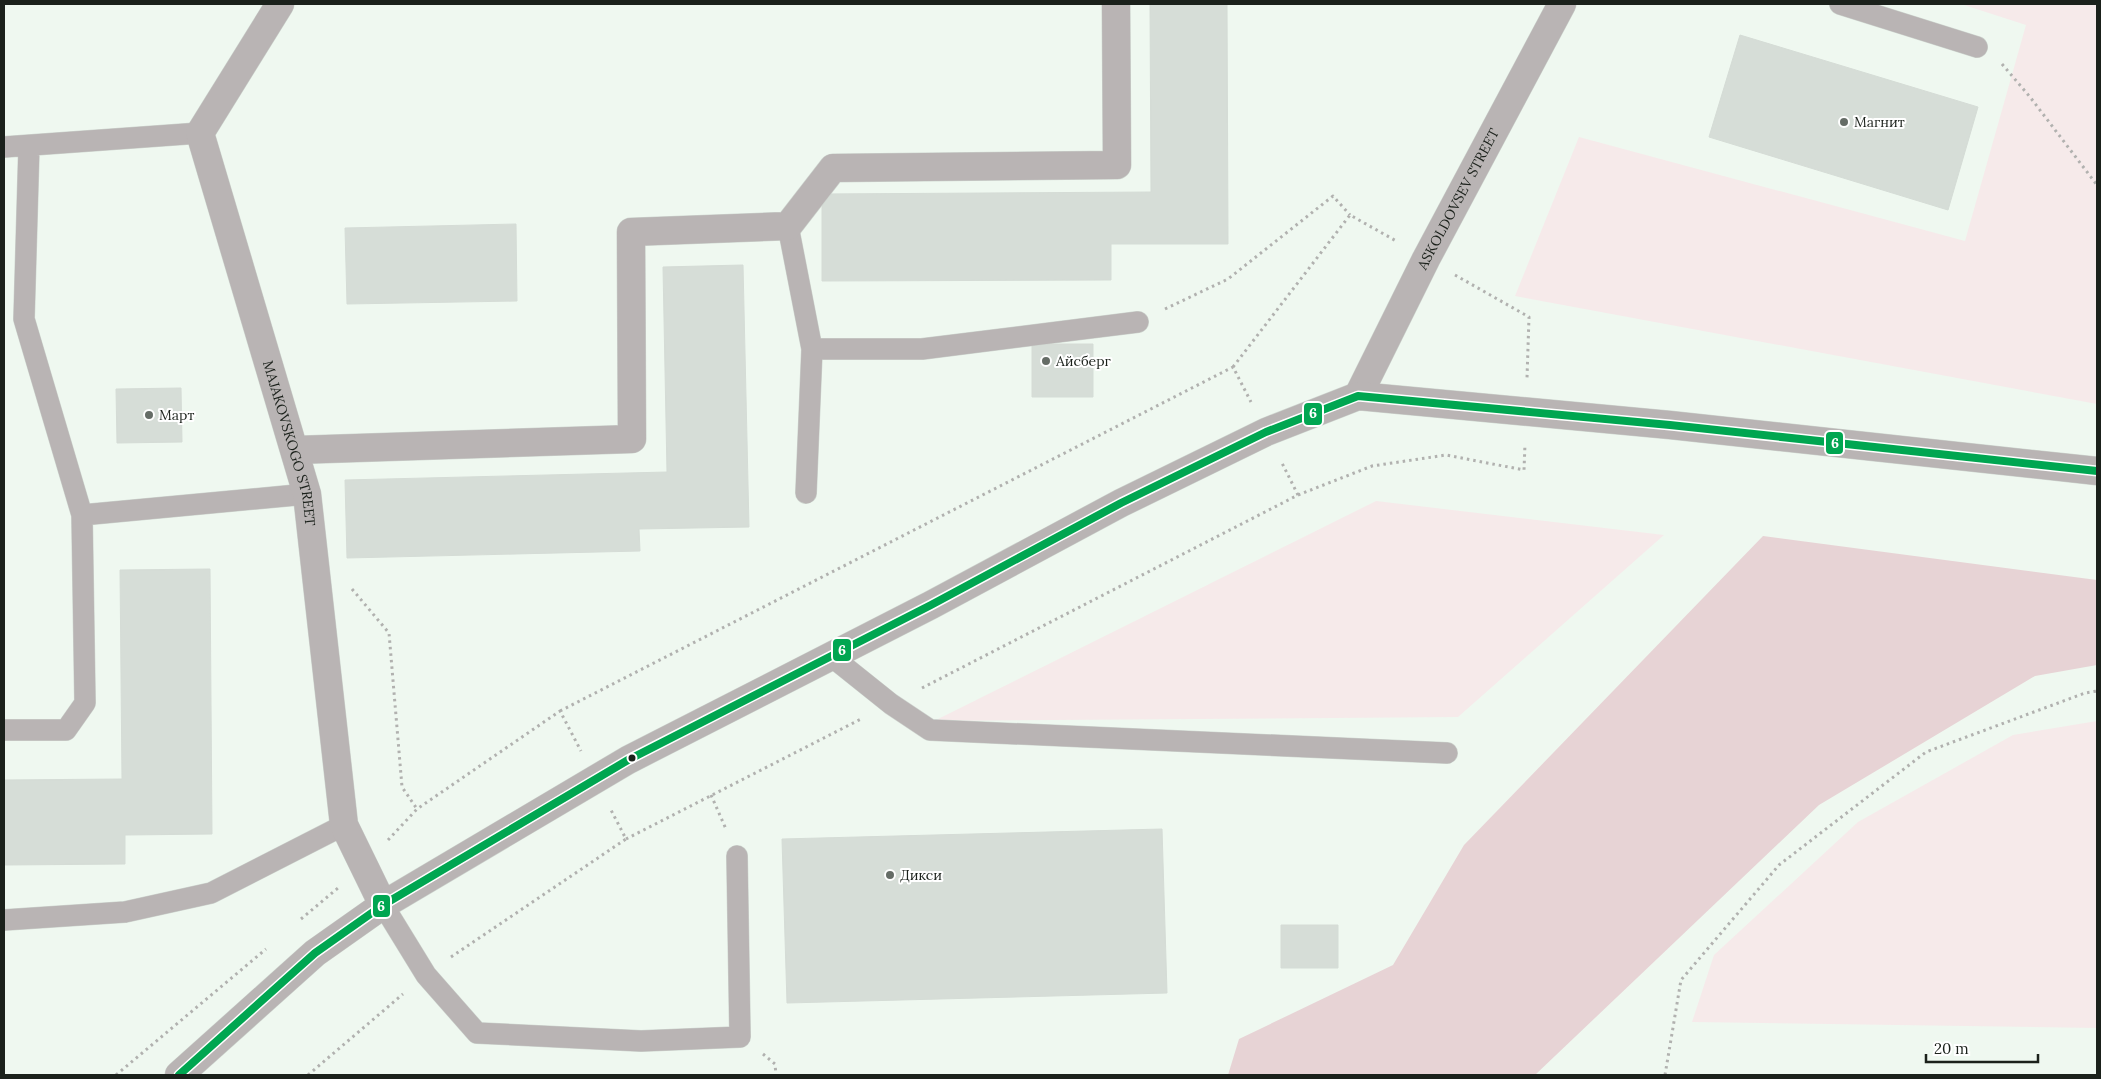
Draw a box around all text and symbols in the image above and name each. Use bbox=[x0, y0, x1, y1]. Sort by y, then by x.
place label: Магнит bbox=[1854, 113, 1905, 131]
marker: Магнит bbox=[1838, 116, 1850, 128]
street label: ASKOLDOVSEV STREET bbox=[1413, 125, 1503, 273]
place label: Айсберг bbox=[1055, 352, 1111, 370]
marker: Айсберг bbox=[1040, 355, 1052, 367]
street label: MAJAKOVSKOGO STREET bbox=[259, 358, 320, 527]
line badge: 6 bbox=[1303, 402, 1323, 426]
text: 6 bbox=[1309, 404, 1317, 422]
place label: Март bbox=[159, 406, 194, 424]
marker: Март bbox=[143, 409, 155, 421]
line badge: 6 bbox=[1825, 431, 1844, 455]
text: 6 bbox=[1831, 434, 1839, 452]
line badge: 6 bbox=[832, 638, 852, 662]
text: 6 bbox=[838, 641, 846, 659]
unlabelled marker bbox=[627, 753, 637, 763]
place label: Дикси bbox=[900, 866, 942, 884]
marker: Дикси bbox=[884, 869, 896, 881]
line badge: 6 bbox=[372, 894, 391, 918]
text: 6 bbox=[377, 897, 385, 915]
scale bar bbox=[1926, 1032, 2038, 1064]
text: 20 m bbox=[1934, 1039, 1969, 1058]

